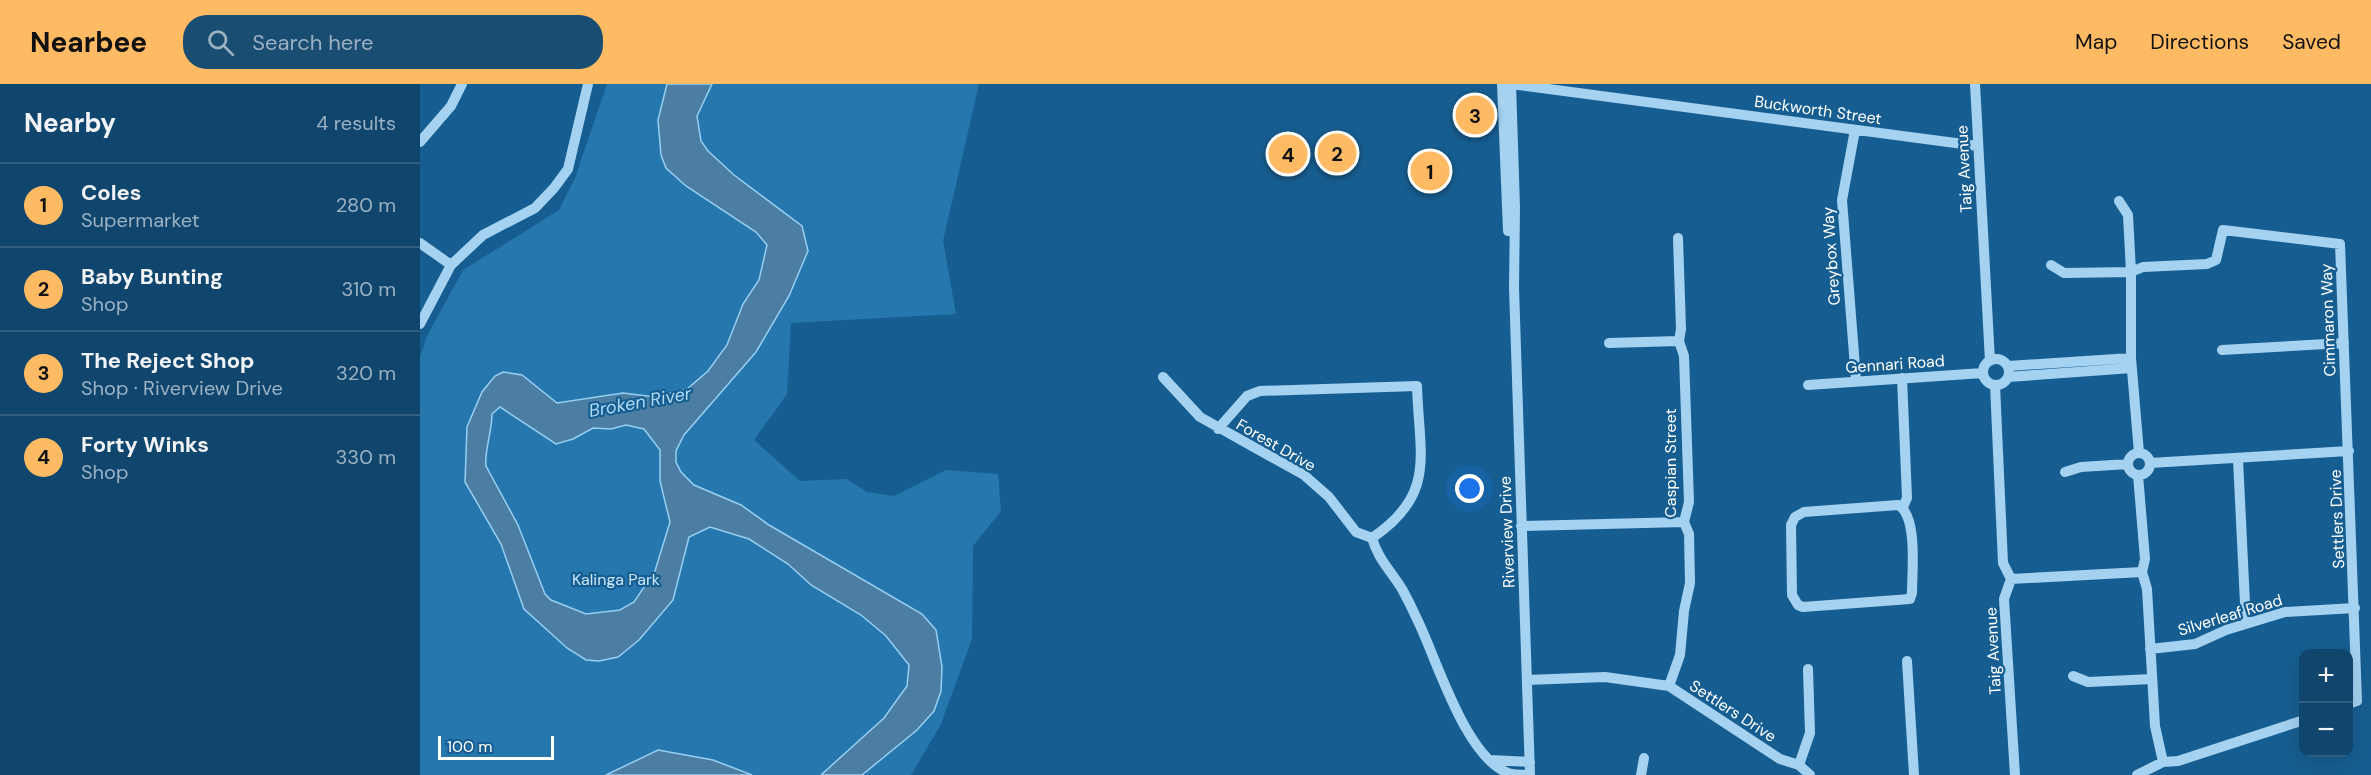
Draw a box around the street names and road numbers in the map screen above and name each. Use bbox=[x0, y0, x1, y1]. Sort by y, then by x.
street label: Buckworth Street bbox=[1753, 91, 1883, 129]
street label: Taig Avenue bbox=[1951, 125, 1977, 213]
street label: Greybox Way bbox=[1817, 206, 1845, 306]
street label: Cimmaron Way bbox=[2316, 263, 2340, 377]
street label: Gennari Road bbox=[1845, 350, 1945, 378]
street label: Caspian Street bbox=[1660, 408, 1681, 518]
street label: Forest Drive bbox=[1232, 414, 1320, 476]
street label: Settlers Drive bbox=[2325, 469, 2349, 569]
street label: Riverview Drive bbox=[1495, 476, 1519, 588]
street label: Silverleaf Road bbox=[2175, 589, 2285, 641]
street label: Taig Avenue bbox=[1980, 607, 2006, 695]
street label: Settlers Drive bbox=[1686, 675, 1780, 747]

